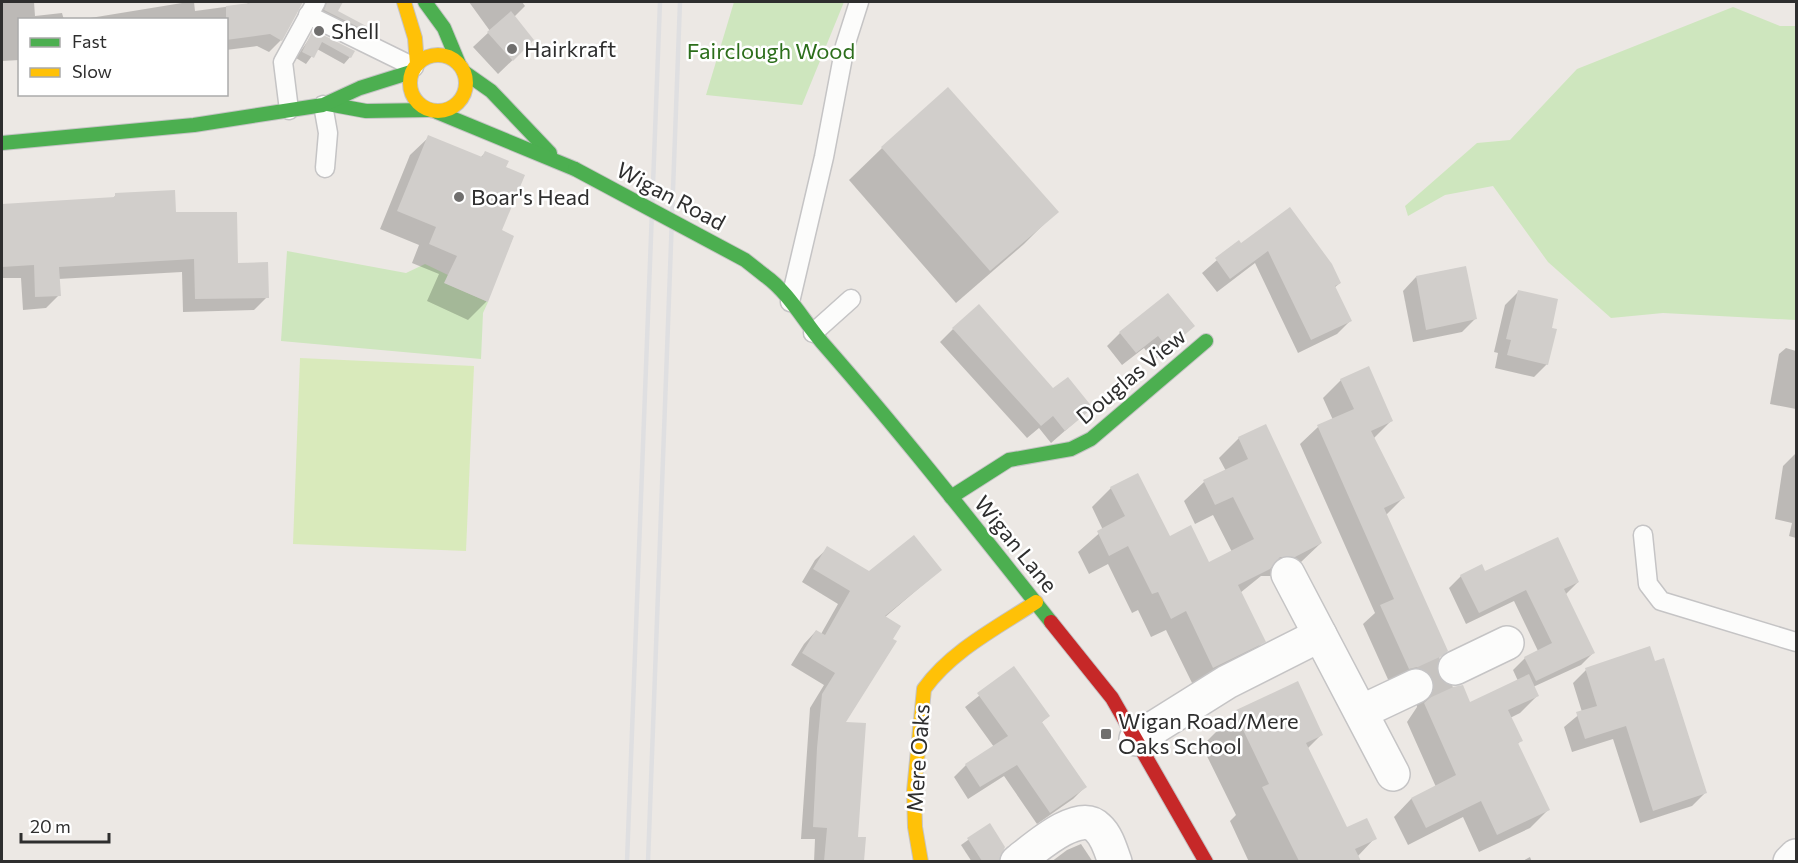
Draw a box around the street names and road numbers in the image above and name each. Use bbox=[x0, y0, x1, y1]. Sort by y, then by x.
street label: Wigan Road bbox=[612, 156, 730, 236]
street label: Douglas View bbox=[1070, 322, 1191, 429]
street label: Wigan Lane bbox=[969, 490, 1064, 597]
street label: Mere Oaks bbox=[900, 703, 935, 813]

